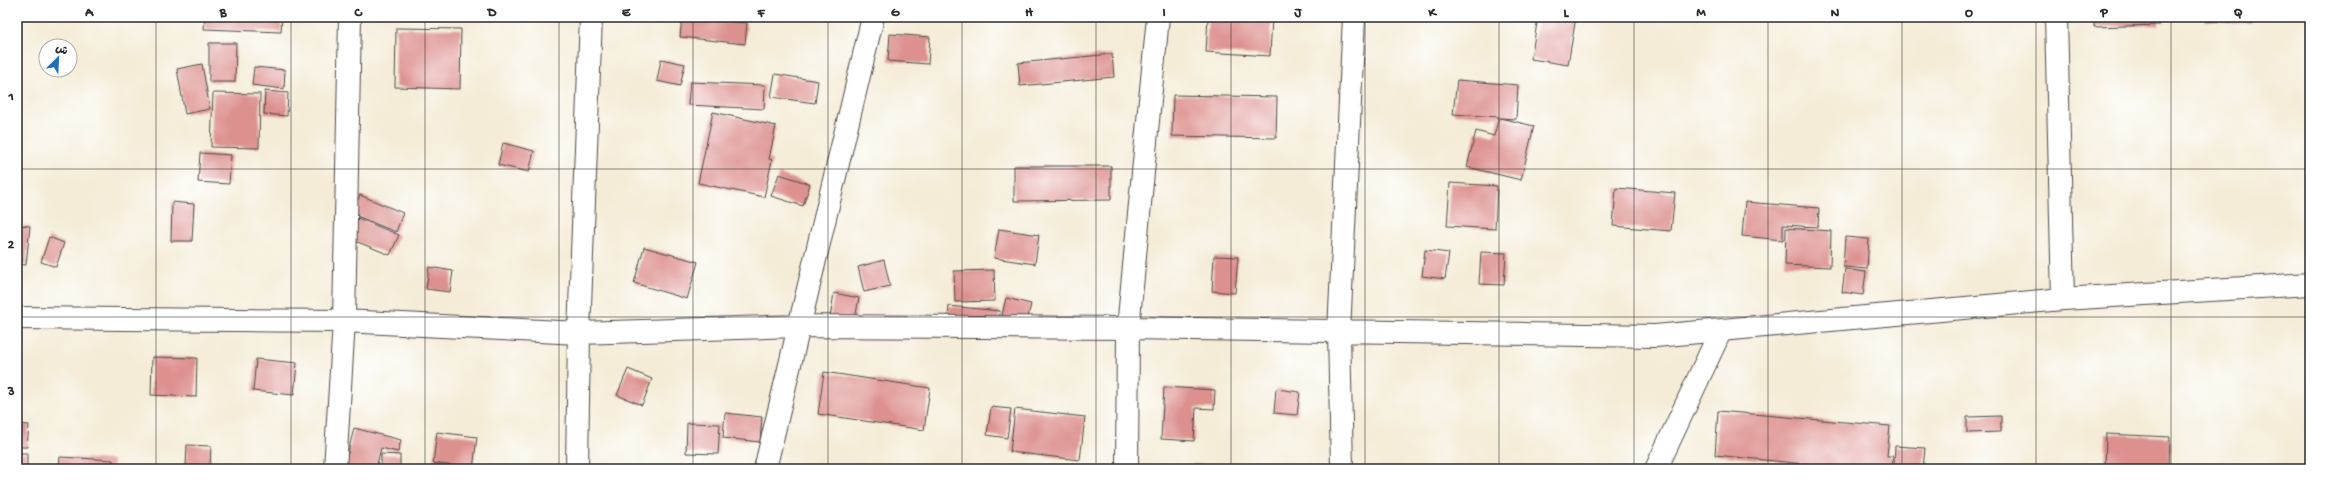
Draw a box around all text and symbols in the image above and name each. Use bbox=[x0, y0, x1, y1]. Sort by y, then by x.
text: A bbox=[84, 6, 94, 21]
text: B bbox=[219, 6, 228, 21]
text: C bbox=[353, 6, 363, 21]
text: D bbox=[487, 6, 497, 21]
text: E bbox=[622, 6, 631, 21]
text: F bbox=[757, 6, 766, 21]
text: G bbox=[891, 6, 900, 21]
text: H bbox=[1025, 6, 1033, 21]
text: I bbox=[1162, 6, 1166, 21]
text: J bbox=[1294, 6, 1303, 21]
text: K bbox=[1427, 6, 1437, 21]
text: L bbox=[1564, 6, 1570, 21]
text: M bbox=[1696, 6, 1706, 21]
text: N bbox=[1831, 6, 1840, 21]
text: O bbox=[1965, 6, 1973, 21]
text: P bbox=[2099, 6, 2108, 21]
text: Q bbox=[2234, 6, 2243, 21]
north arrow bbox=[38, 38, 78, 78]
text: ش bbox=[53, 43, 69, 59]
text: 1 bbox=[7, 90, 14, 105]
text: 2 bbox=[8, 238, 15, 253]
text: 3 bbox=[7, 385, 15, 400]

